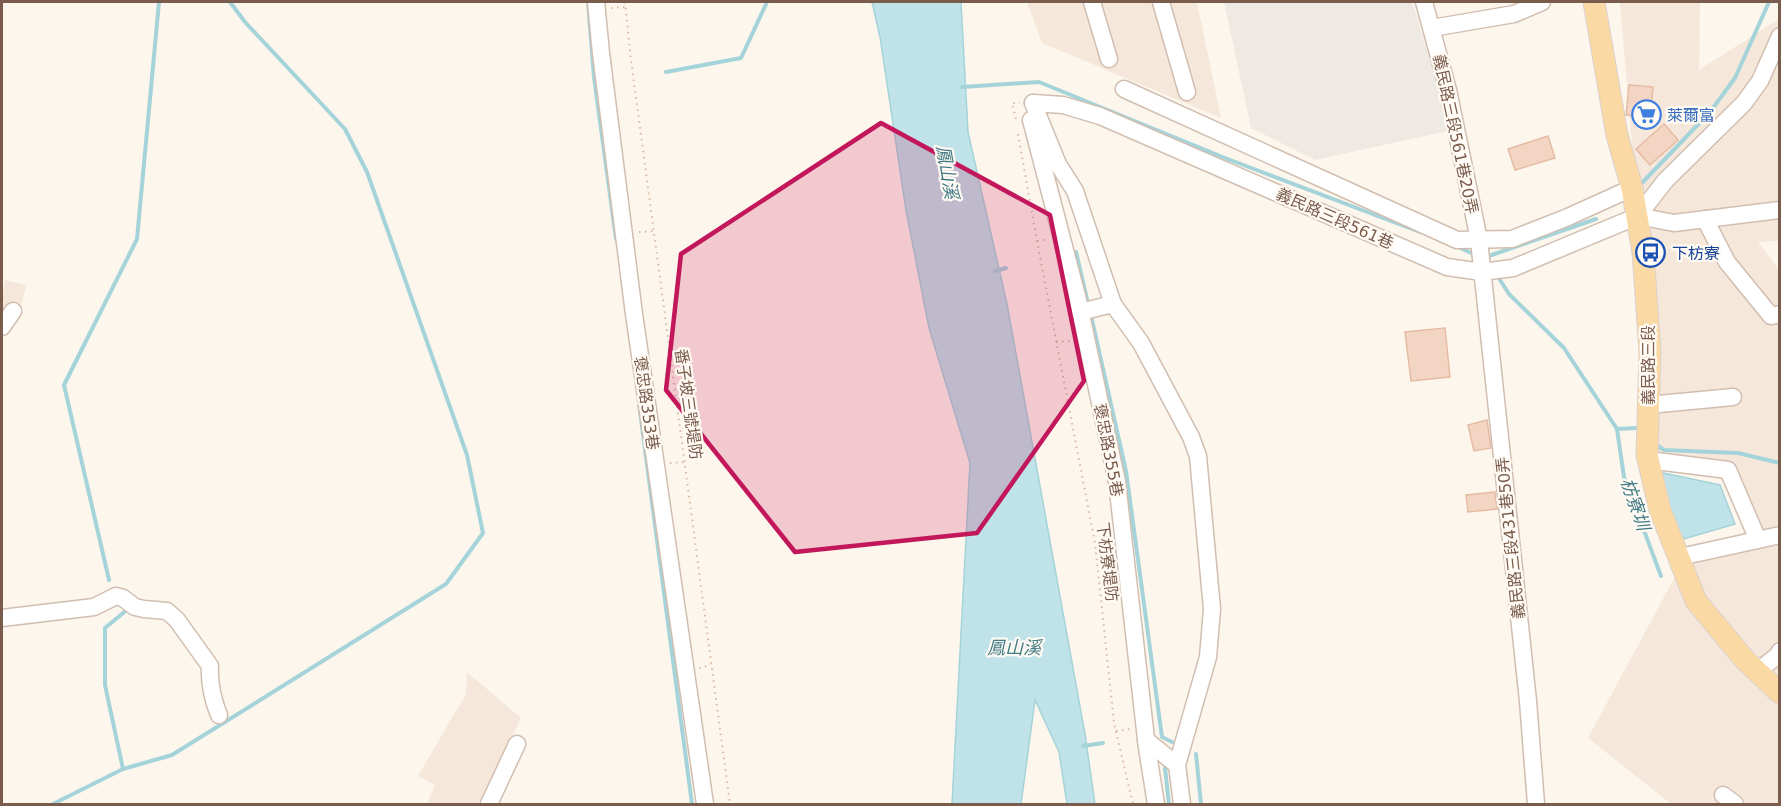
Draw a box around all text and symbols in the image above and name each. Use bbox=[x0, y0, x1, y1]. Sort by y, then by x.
street label: 義民路三段561巷20弄 bbox=[1429, 52, 1482, 216]
supermarket icon: 萊爾富 bbox=[1630, 99, 1662, 131]
place label: 萊爾富 bbox=[1667, 106, 1715, 125]
water label: 鳳山溪 bbox=[932, 144, 963, 203]
street label: 義民路三段561巷 bbox=[1273, 184, 1396, 253]
bus stop icon: 下枋寮 bbox=[1635, 237, 1667, 269]
place label: 下枋寮 bbox=[1672, 244, 1720, 263]
street label: 義民路三段 bbox=[1639, 325, 1658, 405]
street label: 番子坡三號堤防 bbox=[671, 347, 706, 461]
street label: 褒忠路353巷 bbox=[631, 355, 662, 451]
street label: 褒忠路355巷 bbox=[1090, 402, 1127, 498]
street label: 義民路三段431巷50弄 bbox=[1493, 456, 1528, 620]
water label: 枋寮圳 bbox=[1617, 475, 1655, 536]
street label: 下枋寮堤防 bbox=[1093, 521, 1122, 603]
water label: 鳳山溪 bbox=[987, 637, 1044, 658]

